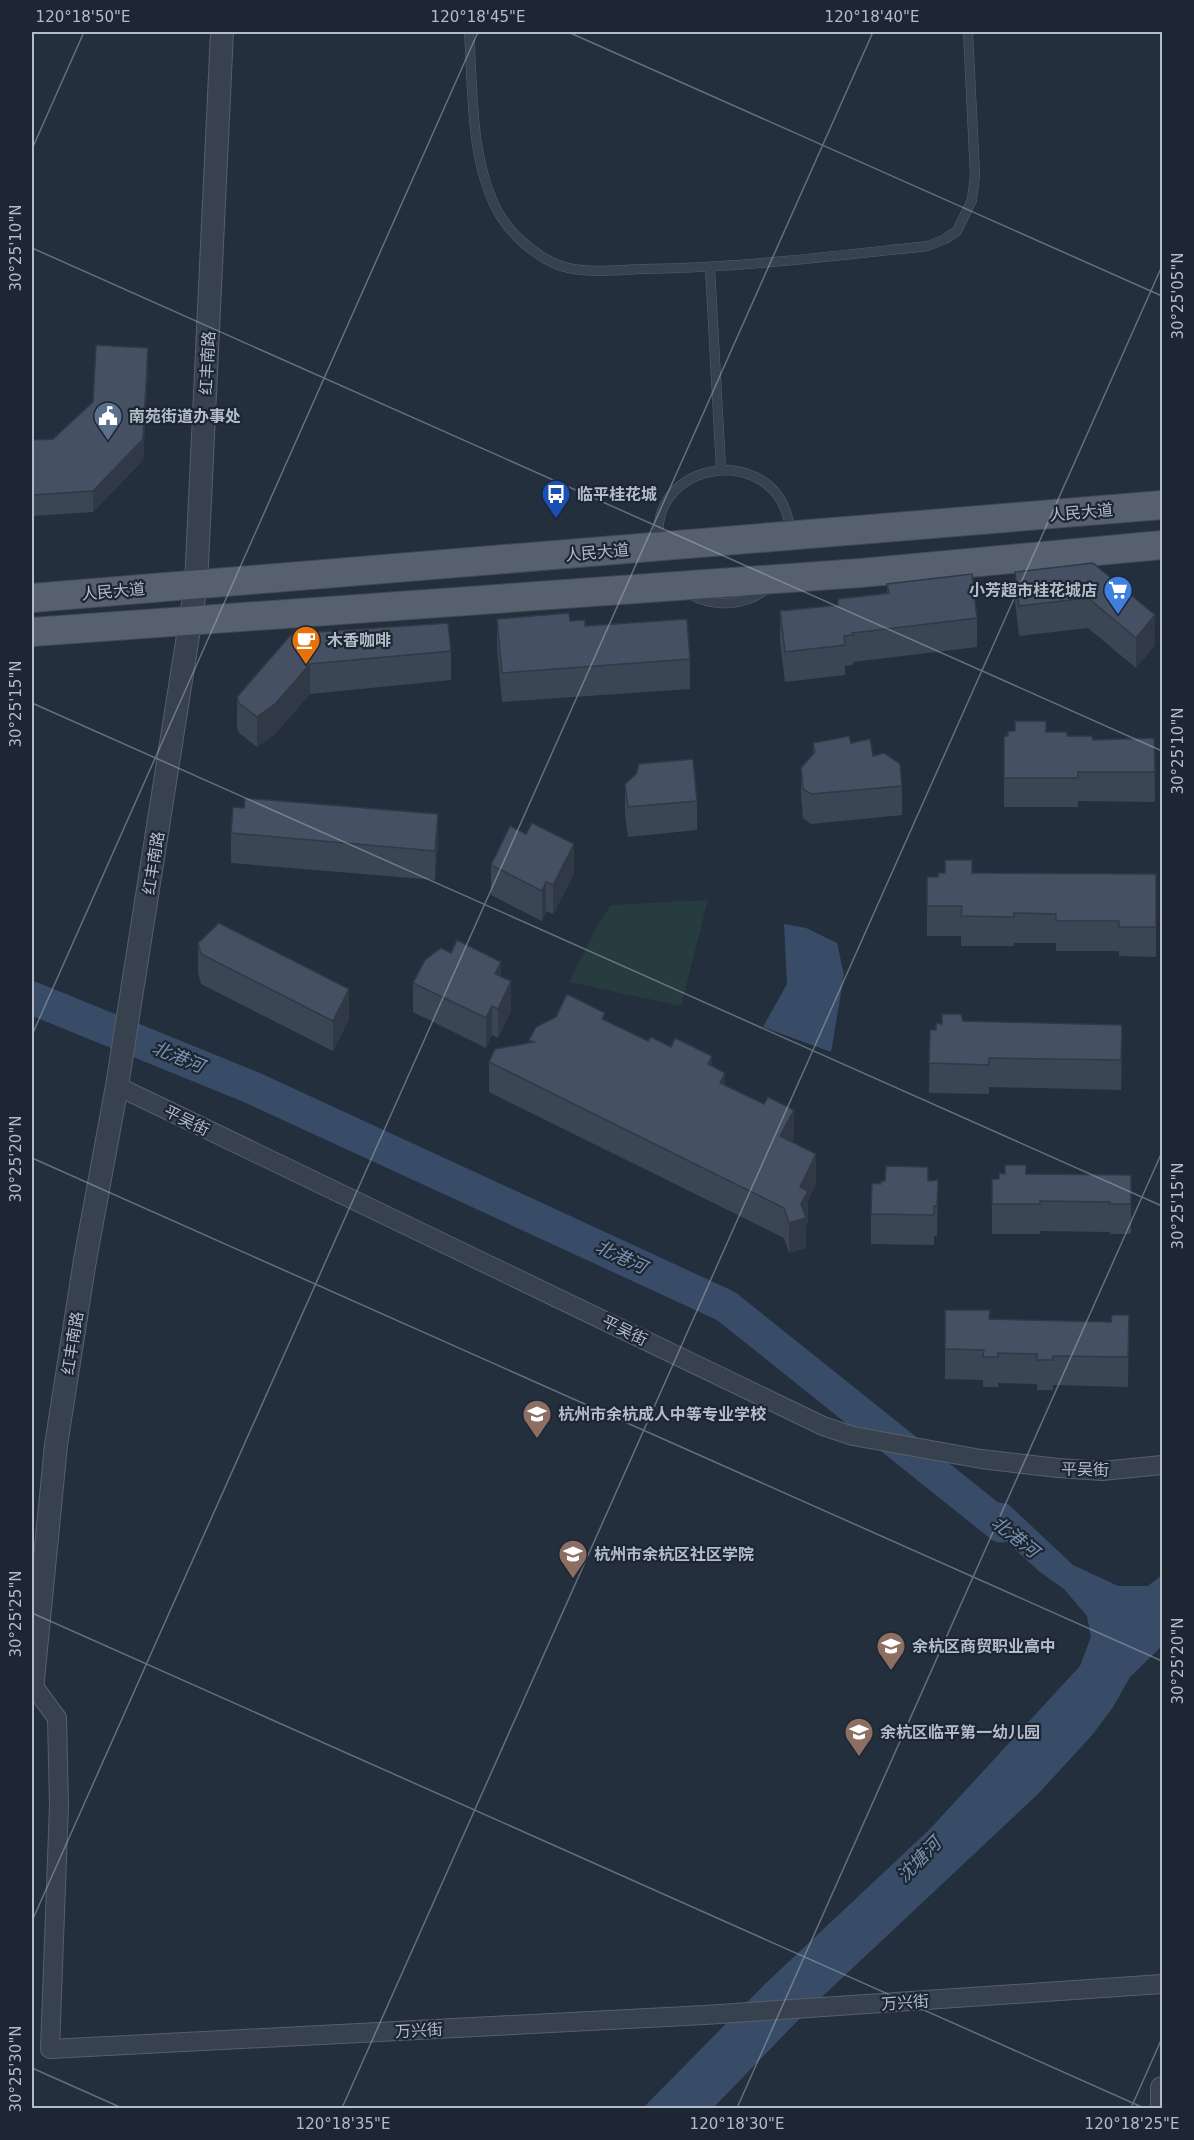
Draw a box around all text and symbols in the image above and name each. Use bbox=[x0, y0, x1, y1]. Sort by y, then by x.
text: 120°18'50"E bbox=[36, 8, 130, 26]
text: 120°18'45"E bbox=[431, 8, 525, 26]
text: 120°18'40"E bbox=[825, 8, 919, 26]
text: 30°25'10"N bbox=[7, 204, 25, 292]
text: 30°25'05"N bbox=[1169, 252, 1187, 340]
street label: 红丰南路 bbox=[196, 331, 219, 395]
public building icon: 南苑街道办事处 bbox=[92, 400, 124, 442]
place label: 南苑街道办事处 bbox=[129, 407, 241, 426]
bus stop icon: 临平桂花城 bbox=[540, 478, 572, 520]
place label: 临平桂花城 bbox=[577, 485, 657, 504]
street label: 人民大道 bbox=[1048, 500, 1114, 525]
street label: 人民大道 bbox=[564, 540, 630, 565]
supermarket icon: 小芳超市桂花城店 bbox=[1102, 574, 1134, 616]
street label: 人民大道 bbox=[80, 579, 146, 604]
place label: 小芳超市桂花城店 bbox=[969, 581, 1097, 600]
cafe icon: 木香咖啡 bbox=[290, 624, 322, 666]
place label: 木香咖啡 bbox=[327, 631, 391, 650]
text: 30°25'15"N bbox=[7, 660, 25, 748]
text: 30°25'10"N bbox=[1169, 707, 1187, 795]
street label: 红丰南路 bbox=[139, 830, 168, 896]
water label: 北港河 bbox=[149, 1037, 210, 1078]
street label: 平吴街 bbox=[161, 1101, 213, 1140]
text: 30°25'20"N bbox=[7, 1115, 25, 1203]
text: 30°25'15"N bbox=[1169, 1162, 1187, 1250]
water label: 北港河 bbox=[592, 1236, 653, 1279]
street label: 红丰南路 bbox=[58, 1310, 87, 1376]
street label: 平吴街 bbox=[599, 1311, 651, 1350]
school or university icon: 杭州市余杭成人中等专业学校 bbox=[521, 1398, 553, 1440]
place label: 杭州市余杭成人中等专业学校 bbox=[558, 1405, 767, 1424]
street label: 平吴街 bbox=[1061, 1460, 1109, 1479]
water label: 北港河 bbox=[988, 1511, 1045, 1564]
school or university icon: 杭州市余杭区社区学院 bbox=[557, 1538, 589, 1580]
place label: 杭州市余杭区社区学院 bbox=[594, 1545, 754, 1564]
text: 30°25'25"N bbox=[7, 1570, 25, 1658]
text: 30°25'20"N bbox=[1169, 1617, 1187, 1705]
school or university icon: 余杭区商贸职业高中 bbox=[875, 1630, 907, 1672]
place label: 余杭区商贸职业高中 bbox=[912, 1637, 1056, 1656]
school or university icon: 余杭区临平第一幼儿园 bbox=[843, 1716, 875, 1758]
place label: 余杭区临平第一幼儿园 bbox=[880, 1723, 1040, 1742]
water label: 沈塘河 bbox=[892, 1831, 947, 1886]
street label: 万兴街 bbox=[880, 1991, 930, 2014]
street label: 万兴街 bbox=[395, 2020, 443, 2041]
text: 30°25'30"N bbox=[7, 2025, 25, 2113]
text: 120°18'35"E bbox=[296, 2115, 390, 2133]
text: 120°18'30"E bbox=[690, 2115, 784, 2133]
text: 120°18'25"E bbox=[1085, 2115, 1179, 2133]

